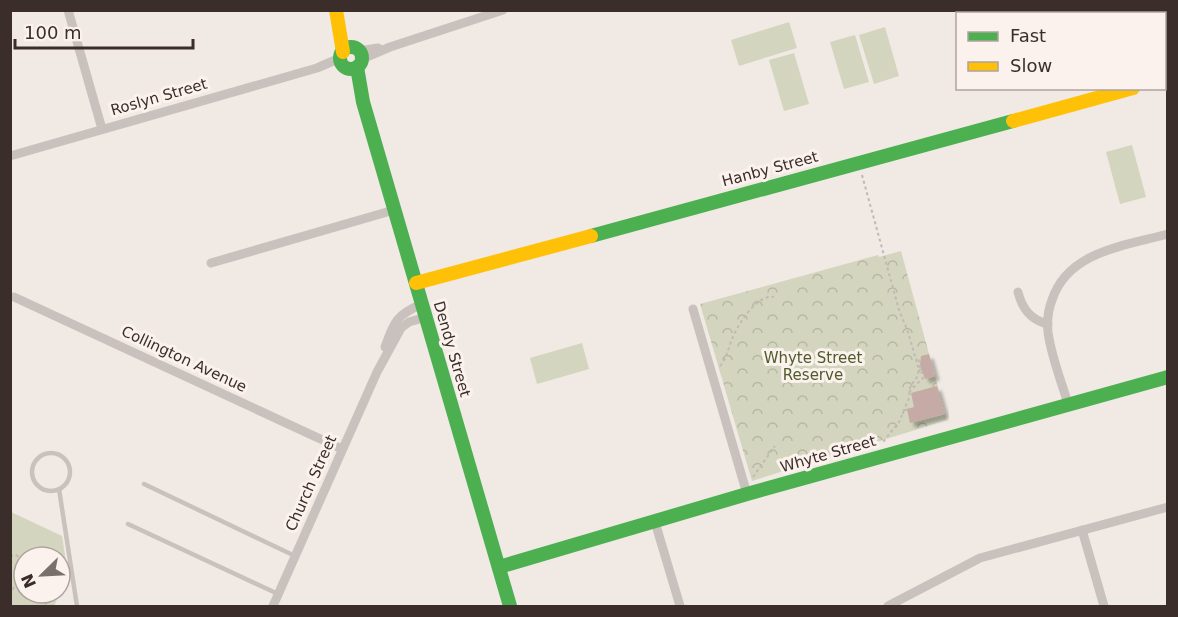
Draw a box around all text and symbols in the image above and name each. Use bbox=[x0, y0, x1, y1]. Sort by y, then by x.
scale bar bbox=[15, 12, 194, 50]
legend bbox=[956, 12, 1166, 90]
text: 100 m bbox=[24, 22, 82, 43]
text: Fast bbox=[1010, 25, 1046, 46]
text: Slow bbox=[1010, 55, 1052, 76]
street label: Roslyn Street bbox=[109, 75, 209, 119]
street label: Hanby Street bbox=[720, 148, 820, 190]
street label: Dendy Street bbox=[430, 299, 474, 399]
street label: Collington Avenue bbox=[118, 322, 250, 396]
park label: Whyte Street Reserve bbox=[764, 349, 862, 384]
street label: Church Street bbox=[282, 432, 340, 534]
street label: Whyte Street bbox=[778, 432, 878, 476]
north arrow bbox=[12, 545, 72, 605]
text: N bbox=[17, 571, 40, 591]

